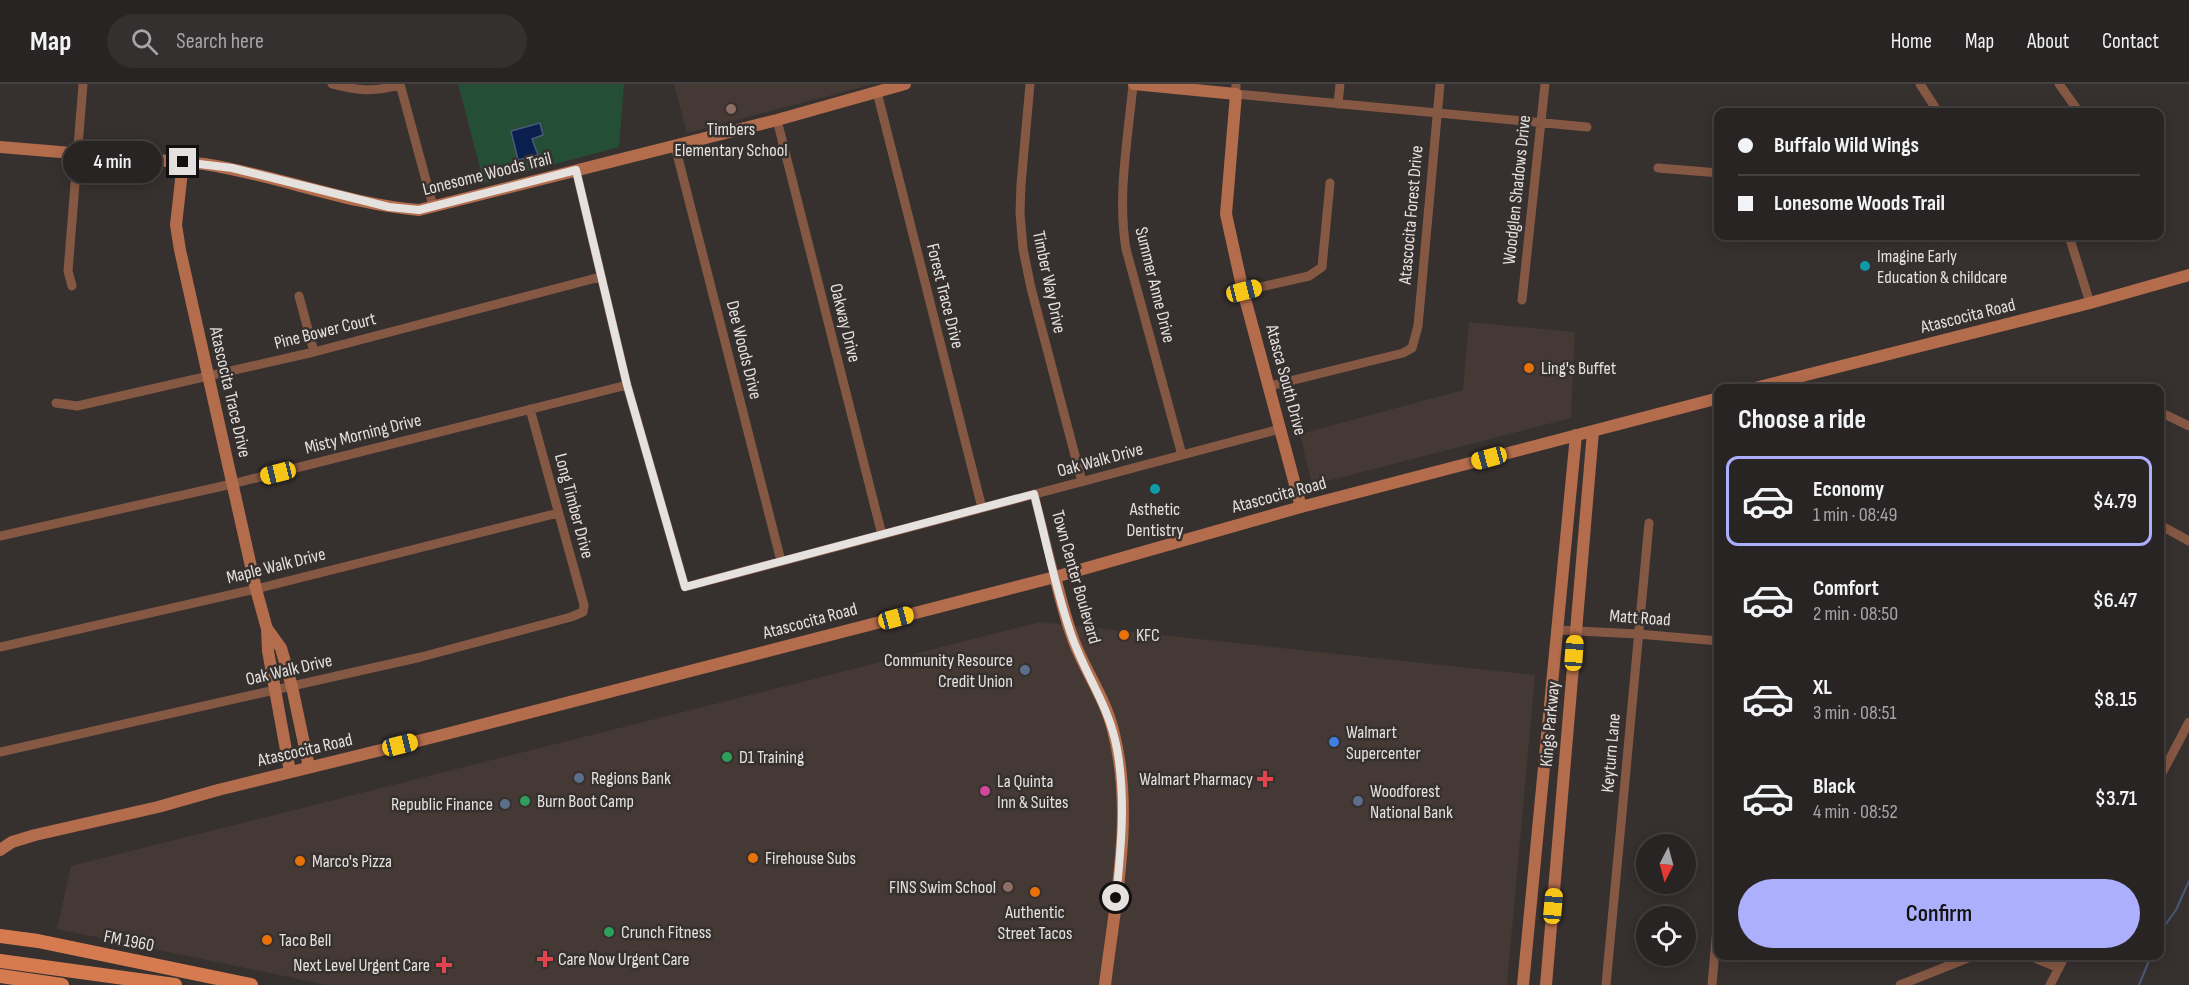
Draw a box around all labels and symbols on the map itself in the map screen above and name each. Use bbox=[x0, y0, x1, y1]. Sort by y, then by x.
marker: Timbers Elementary School bbox=[724, 102, 738, 116]
street label: Woodglen Shadows Drive bbox=[1499, 114, 1535, 266]
place label: Timbers Elementary School bbox=[675, 119, 787, 161]
callout: 4 min bbox=[63, 141, 162, 183]
street label: Atascocita Forest Drive bbox=[1394, 145, 1428, 286]
route end bbox=[169, 148, 196, 175]
street label: Lonesome Woods Trail bbox=[420, 148, 554, 200]
street label: Summer Anne Drive bbox=[1130, 225, 1180, 345]
street label: Timber Way Drive bbox=[1028, 229, 1070, 335]
street label: Forest Trace Drive bbox=[922, 241, 968, 351]
place label: Imagine Early Education & childcare bbox=[1877, 246, 2007, 288]
marker: Imagine Early Education & childcare bbox=[1858, 259, 1872, 273]
car bbox=[1224, 278, 1264, 304]
street label: Oakway Drive bbox=[825, 281, 865, 365]
street label: Atascocita Road bbox=[1917, 294, 2018, 338]
street label: Dee Woods Drive bbox=[722, 299, 766, 401]
street label: Pine Bower Court bbox=[272, 308, 378, 354]
street label: Atasca South Drive bbox=[1261, 322, 1311, 438]
street label: Atascocita Trace Drive bbox=[205, 324, 255, 459]
place label: Ling's Buffet bbox=[1541, 358, 1617, 379]
marker: Ling's Buffet bbox=[1522, 361, 1536, 375]
street label: Misty Morning Drive bbox=[303, 409, 423, 459]
street label: Oak Walk Drive bbox=[1055, 438, 1145, 482]
car bbox=[1469, 445, 1509, 471]
street label: Long Timber Drive bbox=[550, 451, 598, 561]
car bbox=[258, 460, 298, 486]
street label: Atascocita Road bbox=[1229, 472, 1328, 518]
marker: Asthetic Dentistry bbox=[1148, 482, 1162, 496]
place label: Asthetic Dentistry bbox=[1127, 499, 1184, 541]
street label: Town Center Boulevard bbox=[1047, 508, 1105, 646]
street label: Maple Walk Drive bbox=[224, 544, 328, 588]
street label: Atascocita Road bbox=[760, 598, 859, 644]
car bbox=[876, 605, 916, 631]
street label: Matt Road bbox=[1609, 605, 1671, 631]
place label: KFC bbox=[1136, 625, 1160, 646]
marker: KFC bbox=[1117, 628, 1131, 642]
car bbox=[1564, 634, 1584, 672]
street label: Oak Walk Drive bbox=[244, 650, 334, 690]
place label: Community Resource Credit Union bbox=[884, 650, 1013, 692]
marker: Community Resource Credit Union bbox=[1018, 663, 1032, 677]
street label: Kings Parkway bbox=[1536, 680, 1564, 768]
street label: Keyturn Lane bbox=[1597, 713, 1625, 793]
place label: Walmart Supercenter bbox=[1346, 722, 1421, 764]
street label: Atascocita Road bbox=[254, 729, 355, 771]
car bbox=[380, 732, 420, 758]
marker: Walmart Supercenter bbox=[1327, 735, 1341, 749]
place label: D1 Training bbox=[739, 747, 804, 768]
marker: D1 Training bbox=[720, 750, 734, 764]
place label: Regions Bank bbox=[591, 768, 671, 789]
place label: Walmart Pharmacy bbox=[1139, 769, 1253, 790]
marker: Regions Bank bbox=[572, 771, 586, 785]
place label: La Quinta Inn & Suites bbox=[997, 771, 1068, 813]
marker: Walmart Pharmacy bbox=[1258, 772, 1272, 786]
place label: Woodforest National Bank bbox=[1370, 781, 1453, 823]
marker: La Quinta Inn & Suites bbox=[978, 784, 992, 798]
place label: Burn Boot Camp bbox=[537, 791, 634, 812]
place label: Republic Finance bbox=[391, 794, 493, 815]
marker: Burn Boot Camp bbox=[518, 794, 532, 808]
marker: Woodforest National Bank bbox=[1351, 794, 1365, 808]
marker: Republic Finance bbox=[498, 797, 512, 811]
north arrow bbox=[1636, 834, 1696, 894]
place label: Firehouse Subs bbox=[765, 848, 856, 869]
place label: Marco's Pizza bbox=[312, 851, 392, 872]
marker: Firehouse Subs bbox=[746, 851, 760, 865]
marker: Marco's Pizza bbox=[293, 854, 307, 868]
place label: FINS Swim School bbox=[889, 877, 996, 898]
marker: FINS Swim School bbox=[1001, 880, 1015, 894]
route start bbox=[1102, 884, 1129, 911]
marker: Authentic Street Tacos bbox=[1028, 885, 1042, 899]
car bbox=[1542, 887, 1564, 925]
place label: Authentic Street Tacos bbox=[998, 902, 1072, 944]
place label: Crunch Fitness bbox=[621, 922, 711, 943]
marker: Crunch Fitness bbox=[602, 925, 616, 939]
street label: FM 1960 bbox=[102, 926, 156, 956]
place label: Taco Bell bbox=[279, 930, 331, 951]
marker: Taco Bell bbox=[260, 933, 274, 947]
place label: Care Now Urgent Care bbox=[558, 949, 689, 970]
marker: Care Now Urgent Care bbox=[536, 950, 554, 968]
place label: Next Level Urgent Care bbox=[293, 955, 430, 976]
marker: Next Level Urgent Care bbox=[435, 956, 453, 974]

